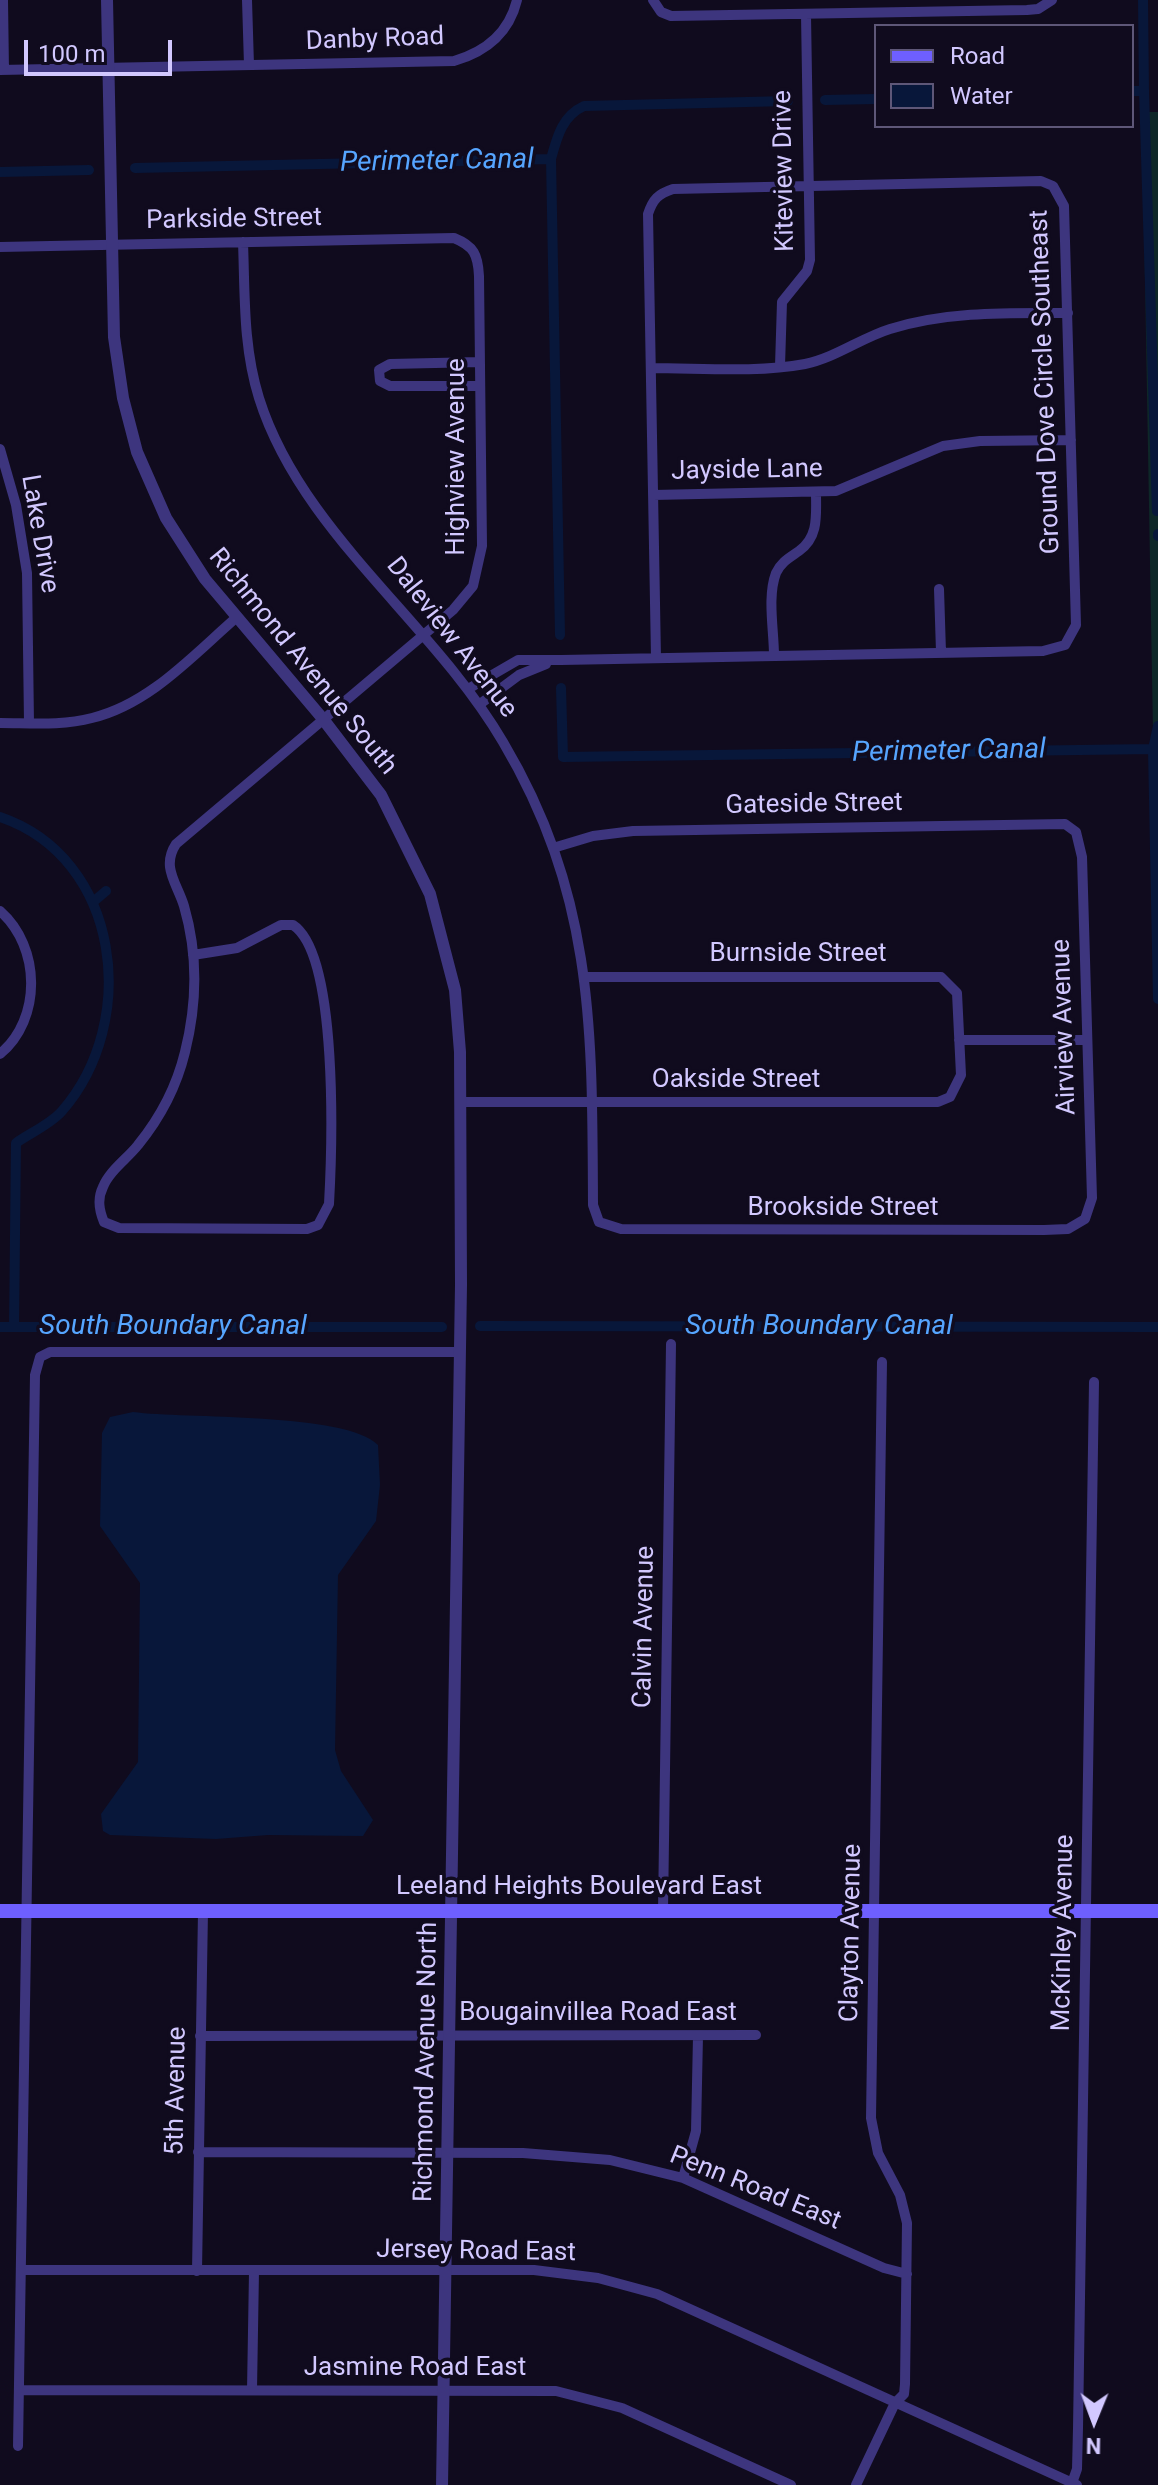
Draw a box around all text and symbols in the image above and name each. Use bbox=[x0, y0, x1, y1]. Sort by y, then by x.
street label: Danby Road bbox=[305, 22, 445, 58]
scale bar bbox=[28, 24, 176, 74]
legend bbox=[874, 24, 1134, 128]
text: 100 m bbox=[38, 40, 105, 68]
text: Road bbox=[950, 42, 1005, 70]
text: Water bbox=[950, 82, 1013, 110]
street label: Kiteview Drive bbox=[768, 90, 802, 252]
water label: Perimeter Canal bbox=[340, 144, 534, 180]
street label: Parkside Street bbox=[146, 203, 322, 237]
street label: Ground Dove Circle Southeast bbox=[1024, 209, 1068, 555]
street label: Highview Avenue bbox=[441, 358, 473, 556]
street label: Jayside Lane bbox=[671, 454, 823, 488]
street label: Lake Drive bbox=[13, 472, 65, 596]
street label: Richmond Avenue South bbox=[201, 543, 403, 781]
street label: Daleview Avenue bbox=[379, 552, 523, 724]
water label: Perimeter Canal bbox=[852, 734, 1046, 770]
street label: Gateside Street bbox=[725, 788, 903, 822]
street label: Burnside Street bbox=[710, 938, 886, 970]
street label: Airview Avenue bbox=[1046, 938, 1084, 1116]
street label: Oakside Street bbox=[652, 1064, 820, 1096]
street label: Brookside Street bbox=[748, 1192, 938, 1224]
water label: South Boundary Canal bbox=[39, 1310, 307, 1344]
water label: South Boundary Canal bbox=[685, 1310, 953, 1344]
street label: Calvin Avenue bbox=[628, 1546, 662, 1708]
street label: McKinley Avenue bbox=[1047, 1834, 1081, 2032]
street label: Clayton Avenue bbox=[835, 1844, 869, 2022]
street label: Leeland Heights Boulevard East bbox=[396, 1871, 762, 1903]
street label: Richmond Avenue North bbox=[409, 1922, 445, 2202]
street label: Bougainvillea Road East bbox=[459, 1997, 737, 2029]
street label: 5th Avenue bbox=[160, 2026, 194, 2156]
street label: Penn Road East bbox=[665, 2140, 845, 2238]
street label: Jersey Road East bbox=[376, 2235, 576, 2269]
street label: Jasmine Road East bbox=[304, 2352, 526, 2384]
north arrow bbox=[1054, 2381, 1134, 2461]
text: N bbox=[1086, 2433, 1102, 2458]

